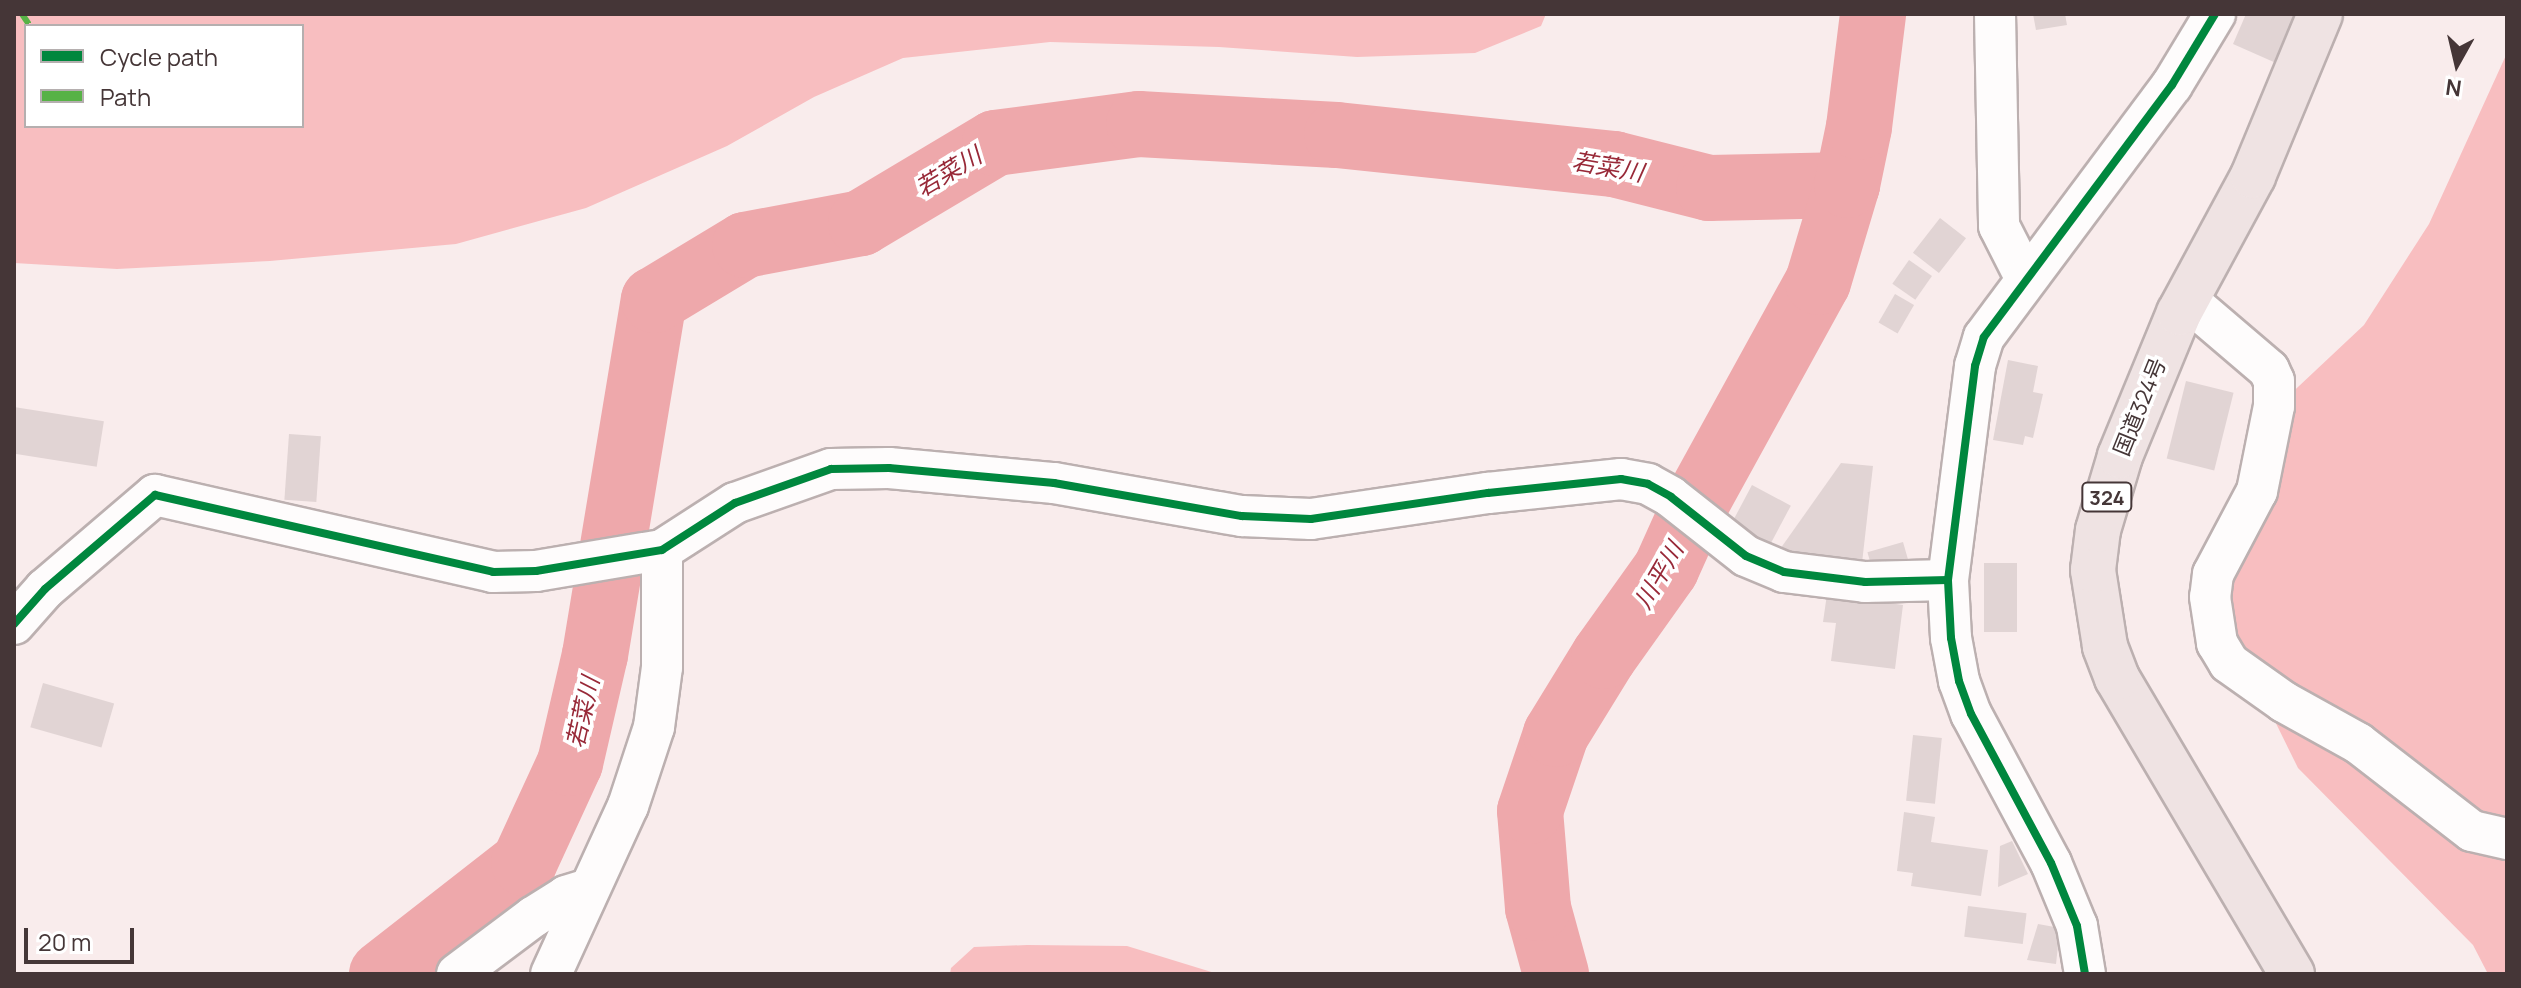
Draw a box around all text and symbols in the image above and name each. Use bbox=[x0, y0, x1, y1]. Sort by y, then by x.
legend bbox=[24, 24, 304, 128]
north arrow bbox=[2417, 24, 2497, 104]
text: Cycle path bbox=[100, 40, 218, 73]
text: N bbox=[2444, 72, 2464, 104]
text: Path bbox=[100, 80, 151, 113]
water label: 若菜川 bbox=[910, 140, 986, 202]
water label: 若菜川 bbox=[1570, 146, 1646, 186]
street label: 国道324号 bbox=[2108, 354, 2172, 460]
road number: 324 bbox=[2081, 481, 2133, 513]
water label: 川平川 bbox=[1628, 537, 1688, 613]
water label: 若菜川 bbox=[560, 674, 604, 750]
scale bar bbox=[28, 912, 138, 962]
text: 20 m bbox=[38, 925, 91, 958]

